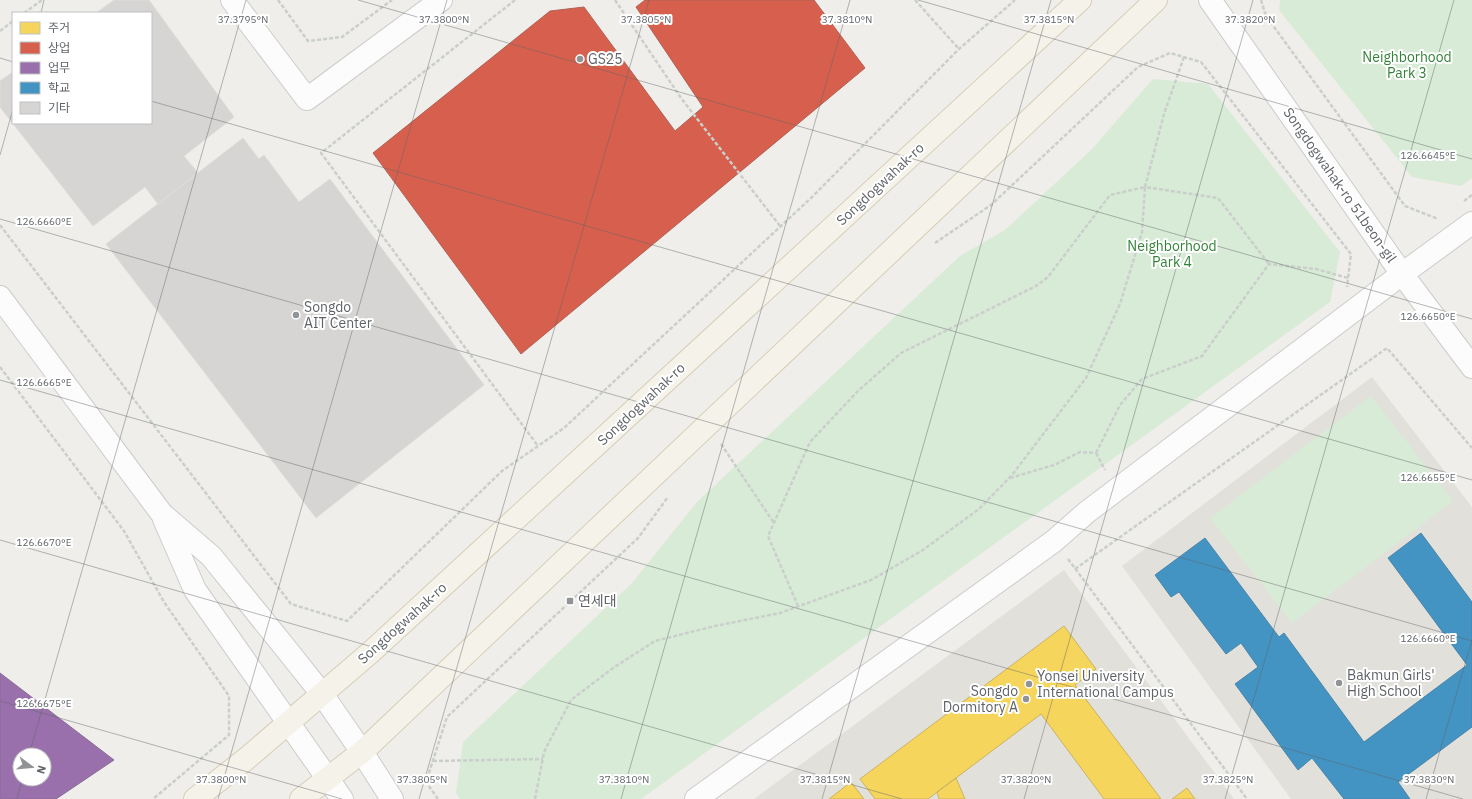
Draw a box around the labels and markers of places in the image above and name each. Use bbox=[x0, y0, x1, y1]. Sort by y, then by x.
place label: GS25 bbox=[588, 50, 623, 68]
marker: GS25 bbox=[575, 54, 585, 64]
place label: Songdo AIT Center bbox=[304, 298, 372, 332]
marker: Songdo AIT Center bbox=[291, 310, 301, 320]
place label: 연세대 bbox=[578, 592, 617, 610]
marker: 연세대 bbox=[565, 596, 575, 606]
place label: Bakmun Girls' High School bbox=[1347, 666, 1435, 700]
place label: Yonsei University International Campus bbox=[1037, 667, 1174, 701]
marker: Bakmun Girls' High School bbox=[1334, 678, 1344, 688]
marker: Yonsei University International Campus bbox=[1024, 679, 1034, 689]
place label: Songdo Dormitory A bbox=[943, 682, 1018, 716]
marker: Songdo Dormitory A bbox=[1021, 694, 1031, 704]

